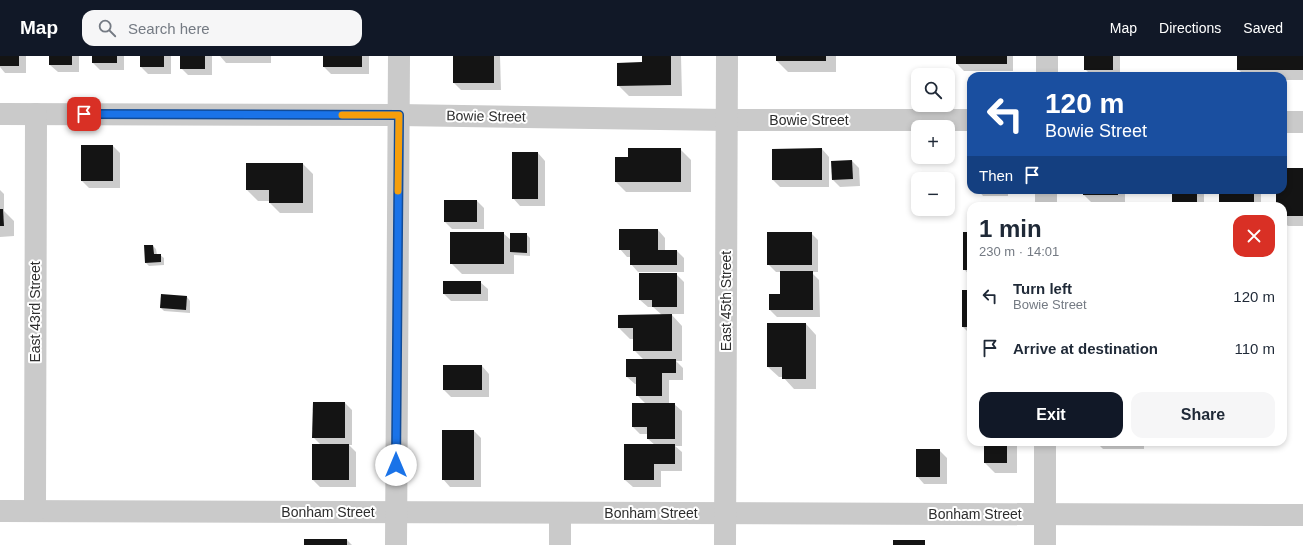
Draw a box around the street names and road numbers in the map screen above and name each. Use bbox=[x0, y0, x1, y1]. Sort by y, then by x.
street label: Bowie Street bbox=[446, 107, 526, 125]
street label: Bowie Street bbox=[769, 112, 849, 128]
street label: East 45th Street bbox=[718, 251, 734, 351]
street label: East 43rd Street bbox=[27, 261, 43, 363]
street label: Bonham Street bbox=[281, 504, 375, 520]
street label: Bonham Street bbox=[604, 505, 698, 521]
street label: Bonham Street bbox=[928, 506, 1022, 522]

